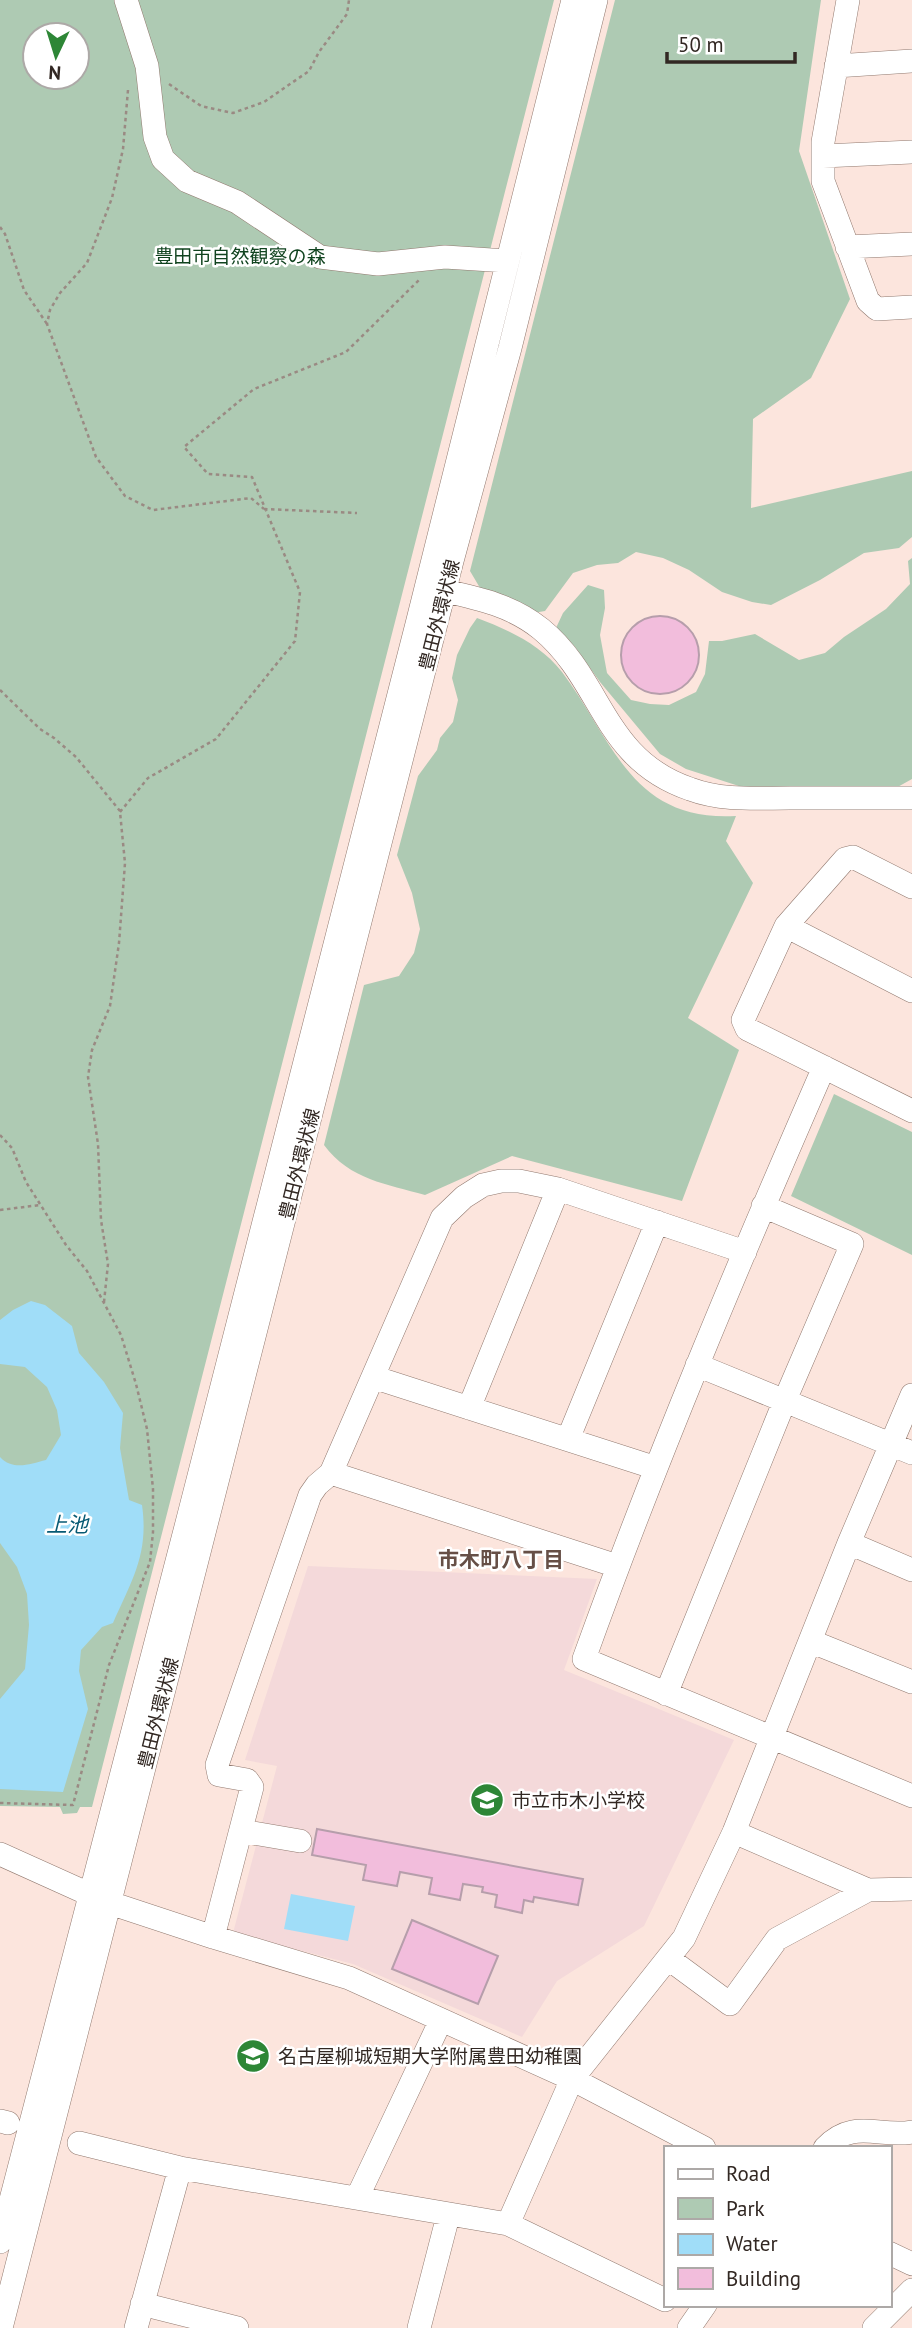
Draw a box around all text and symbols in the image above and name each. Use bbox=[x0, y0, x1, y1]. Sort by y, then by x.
north arrow bbox=[21, 21, 91, 91]
scale bar bbox=[667, 21, 795, 65]
text: 50 m bbox=[678, 31, 724, 58]
text: N bbox=[48, 61, 62, 85]
park label: 豊田市自然観察の森 bbox=[154, 244, 326, 268]
street label: 豊田外環状線 bbox=[414, 557, 464, 673]
street label: 豊田外環状線 bbox=[274, 1106, 324, 1222]
water label: 上池 bbox=[46, 1511, 90, 1538]
district label: 市木町八丁目 bbox=[438, 1546, 564, 1573]
street label: 豊田外環状線 bbox=[133, 1655, 183, 1771]
school or university icon: 市立市木小学校 bbox=[468, 1781, 506, 1819]
place label: 市立市木小学校 bbox=[512, 1788, 645, 1812]
school or university icon: 名古屋柳城短期大学附属豊田幼稚園 bbox=[234, 2037, 272, 2075]
place label: 名古屋柳城短期大学附属豊田幼稚園 bbox=[278, 2044, 582, 2068]
legend bbox=[664, 2146, 891, 2307]
text: Road bbox=[726, 2160, 770, 2187]
text: Park bbox=[726, 2195, 765, 2222]
text: Water bbox=[726, 2230, 778, 2257]
text: Building bbox=[726, 2265, 801, 2292]

